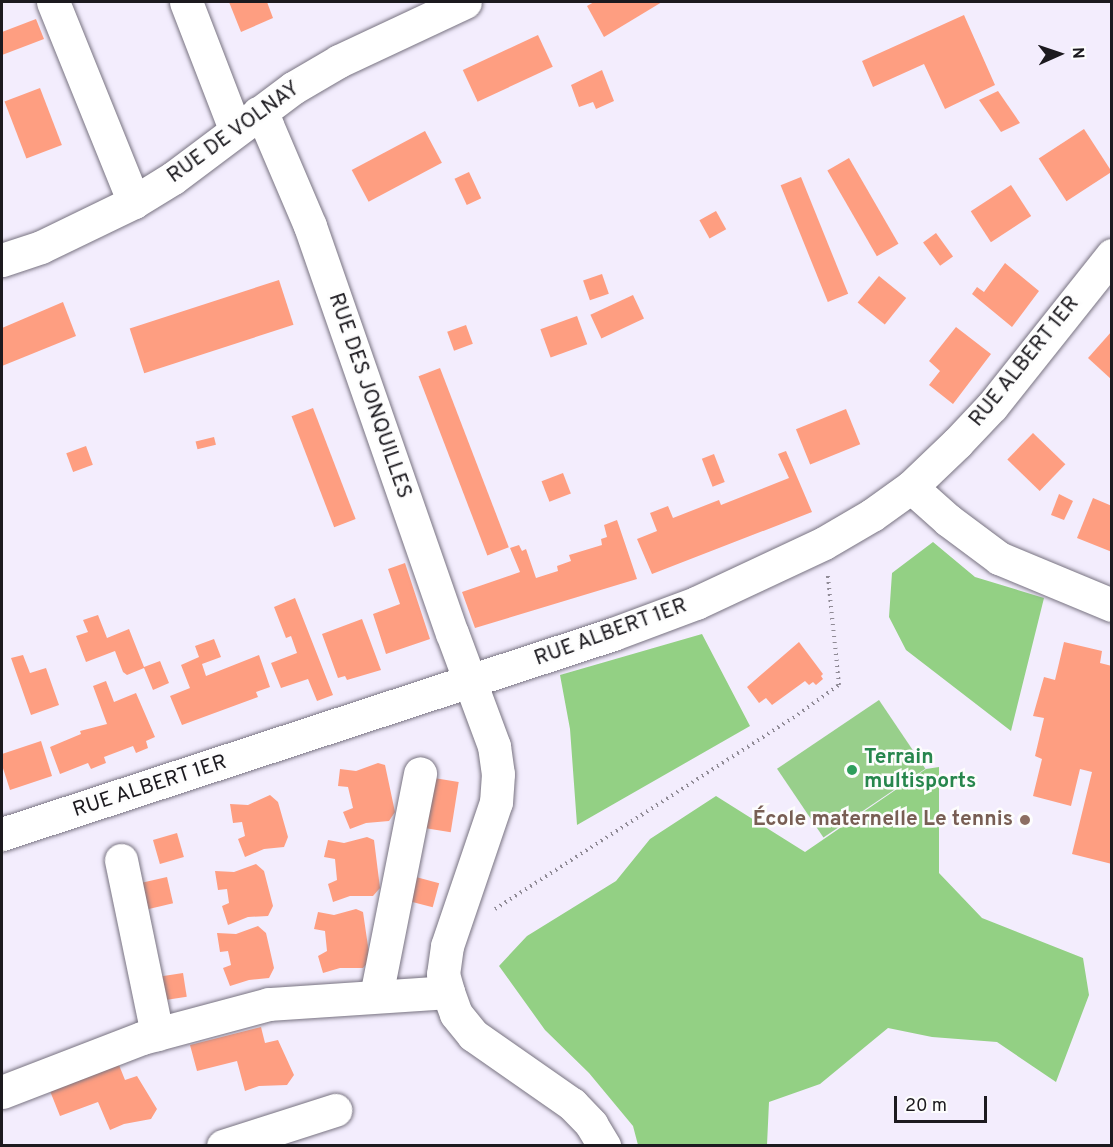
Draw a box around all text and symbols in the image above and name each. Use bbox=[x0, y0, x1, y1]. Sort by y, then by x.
north arrow bbox=[1029, 24, 1089, 84]
text: N bbox=[1067, 47, 1087, 59]
street label: RUE DE VOLNAY bbox=[163, 76, 305, 190]
street label: RUE DES JONQUILLES bbox=[322, 290, 416, 502]
street label: RUE ALBERT 1ER bbox=[964, 291, 1086, 433]
street label: RUE ALBERT 1ER bbox=[530, 593, 692, 673]
place label: Terrain multisports bbox=[864, 745, 976, 795]
street label: RUE ALBERT 1ER bbox=[69, 750, 231, 824]
marker: Terrain multisports bbox=[845, 763, 859, 777]
place label: École maternelle Le tennis bbox=[753, 807, 1013, 833]
marker: École maternelle Le tennis bbox=[1018, 813, 1032, 827]
scale bar bbox=[897, 1084, 990, 1122]
text: 20 m bbox=[905, 1095, 947, 1118]

